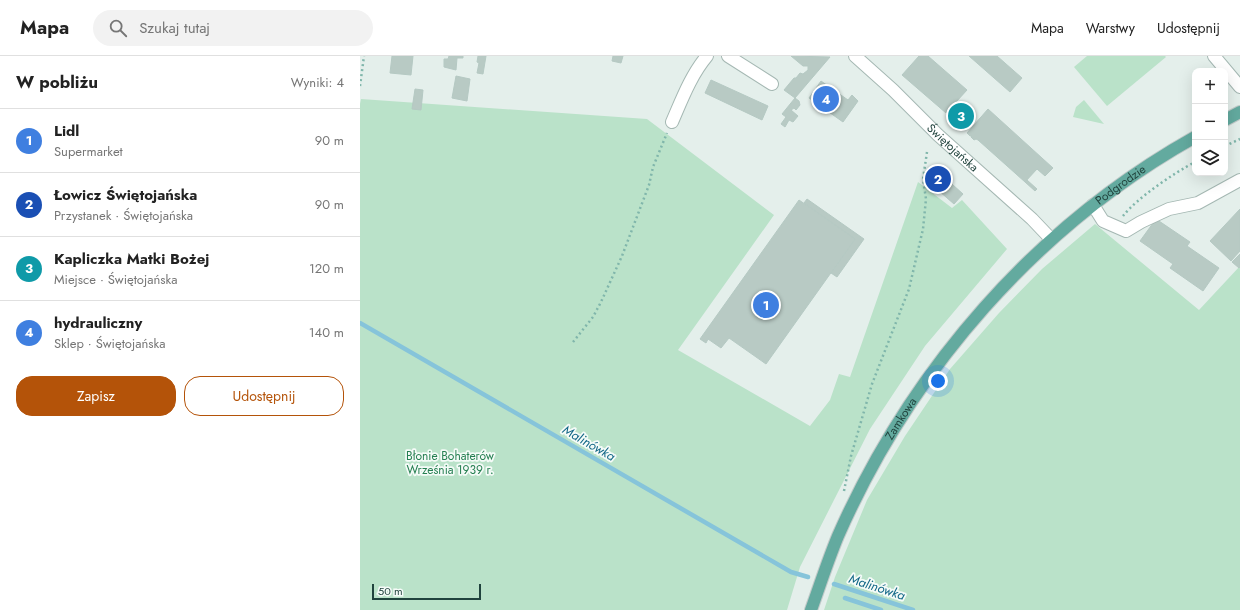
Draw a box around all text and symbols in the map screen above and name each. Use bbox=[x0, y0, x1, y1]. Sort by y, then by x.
search box bbox=[93, 10, 373, 46]
text: Mapa bbox=[20, 14, 69, 41]
icon: search bbox=[107, 17, 129, 39]
text: Szukaj tutaj bbox=[139, 17, 210, 39]
text: Mapa bbox=[1031, 18, 1064, 38]
text: Warstwy bbox=[1086, 18, 1135, 38]
text: Udostępnij bbox=[1157, 18, 1220, 38]
map controls bbox=[1192, 68, 1228, 176]
button: + bbox=[1192, 68, 1228, 104]
text: W pobliżu bbox=[16, 70, 98, 94]
text: Wyniki: 4 bbox=[291, 73, 344, 92]
pin: 4 bbox=[813, 84, 839, 114]
pin: 3 bbox=[948, 101, 974, 131]
button: − bbox=[1192, 104, 1228, 140]
text: Lidl bbox=[54, 120, 79, 142]
street label: Świętojańska bbox=[923, 120, 983, 176]
text: 1 bbox=[26, 131, 32, 150]
text: 90 m bbox=[315, 131, 344, 150]
button: layers bbox=[1192, 140, 1228, 176]
text: Supermarket bbox=[54, 142, 123, 161]
street label: Podgrodzie bbox=[1091, 160, 1150, 209]
pin: 2 bbox=[925, 164, 951, 194]
text: Łowicz Świętojańska bbox=[54, 184, 197, 206]
text: 2 bbox=[25, 195, 33, 214]
text: 90 m bbox=[315, 195, 344, 214]
text: Przystanek · Świętojańska bbox=[54, 206, 193, 225]
text: Kapliczka Matki Bożej bbox=[54, 248, 209, 270]
text: 3 bbox=[25, 259, 33, 278]
text: 120 m bbox=[309, 259, 344, 278]
text: Miejsce · Świętojańska bbox=[54, 270, 178, 289]
pin: 1 bbox=[753, 290, 779, 320]
text: hydrauliczny bbox=[54, 312, 142, 334]
text: 4 bbox=[24, 323, 34, 342]
text: 140 m bbox=[309, 323, 344, 342]
text: Sklep · Świętojańska bbox=[54, 334, 165, 353]
your location bbox=[928, 371, 948, 391]
button: Zapisz bbox=[16, 376, 176, 416]
button: Udostępnij bbox=[184, 376, 344, 416]
street label: Zamkowa bbox=[881, 394, 921, 443]
water label: Malinówka bbox=[559, 420, 619, 466]
park label: Błonie Bohaterów Września 1939 r. bbox=[406, 447, 495, 479]
water label: Malinówka bbox=[846, 569, 908, 605]
scale bar bbox=[372, 582, 481, 601]
text: 50 m bbox=[378, 583, 403, 599]

